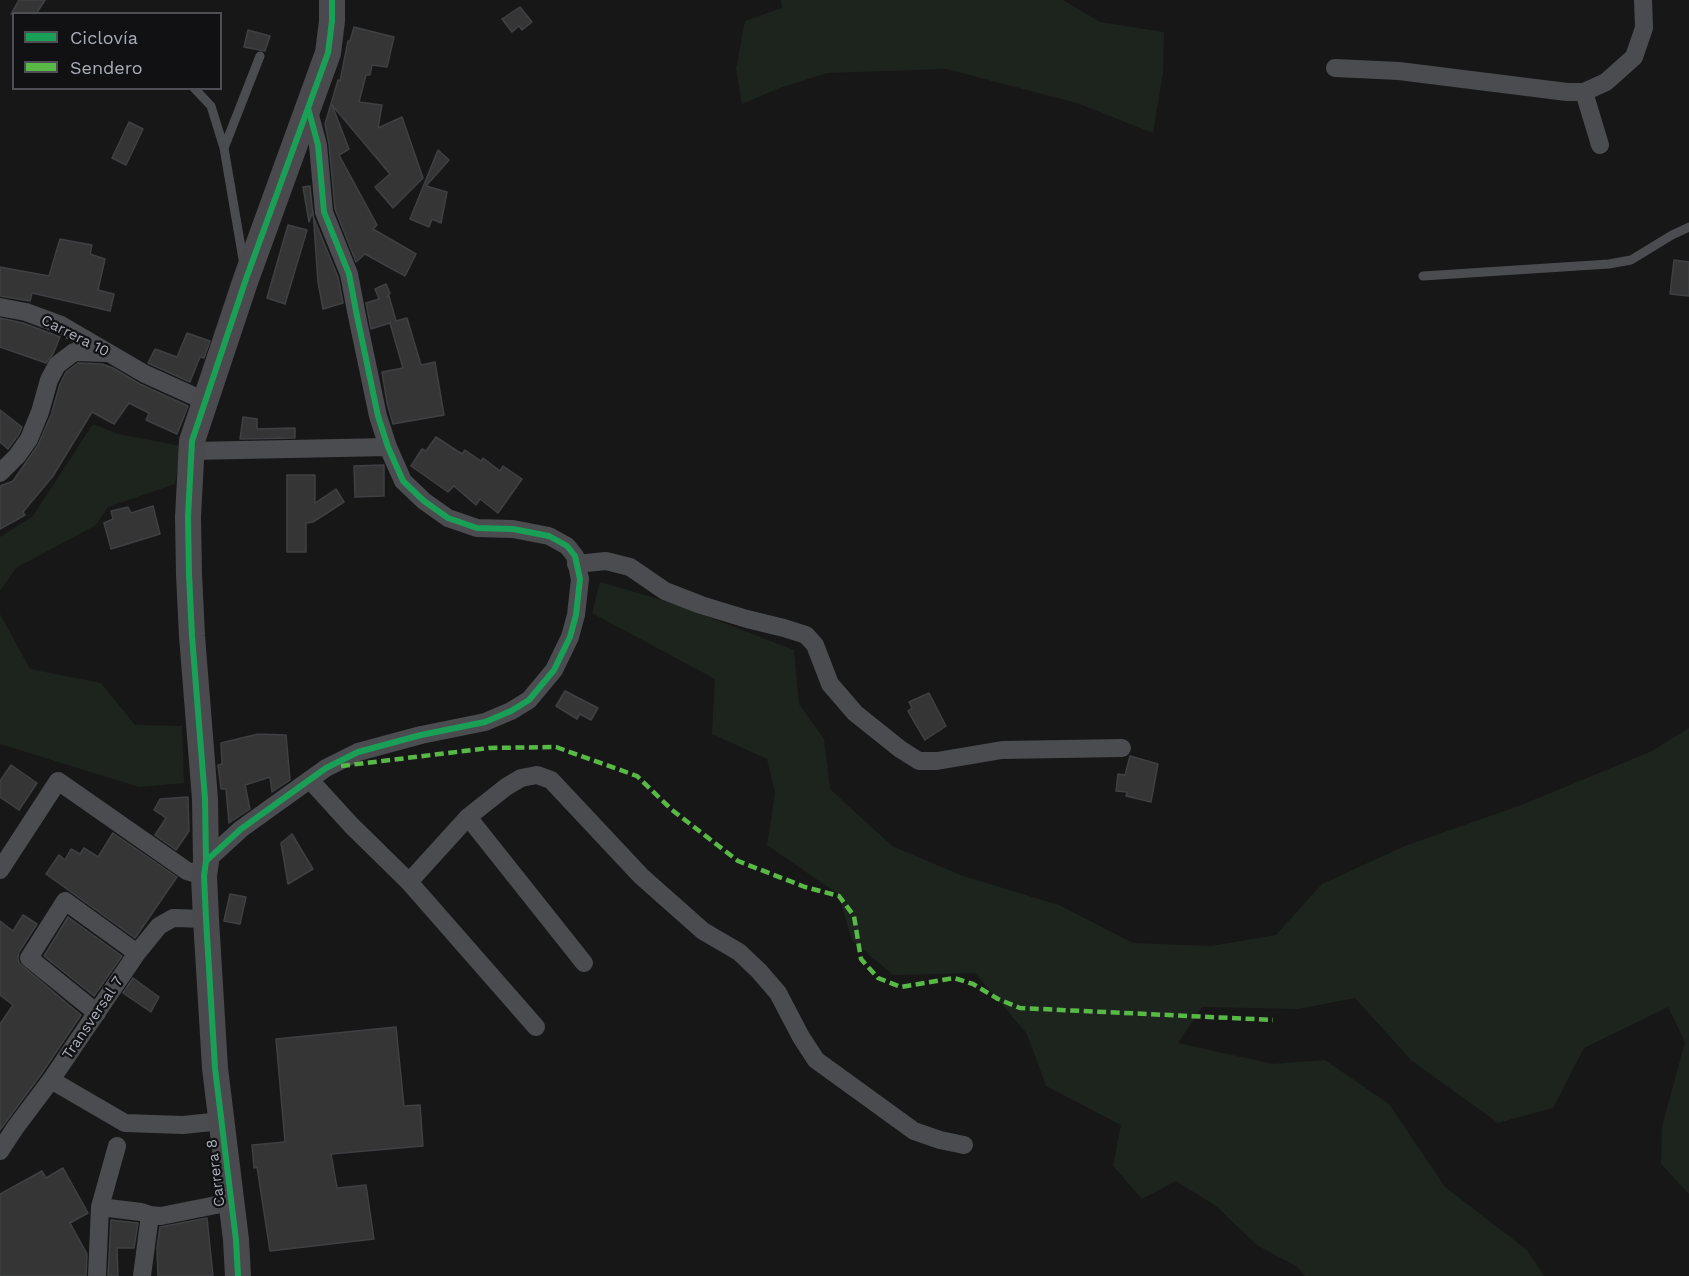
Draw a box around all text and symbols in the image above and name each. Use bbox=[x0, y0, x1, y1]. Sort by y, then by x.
legend bbox=[12, 12, 222, 90]
text: Ciclovía bbox=[70, 27, 138, 48]
text: Sendero bbox=[70, 57, 143, 78]
street label: Carrera 10 bbox=[38, 311, 112, 361]
street label: Transversal 7 bbox=[59, 973, 127, 1063]
street label: Carrera 8 bbox=[203, 1138, 229, 1208]

